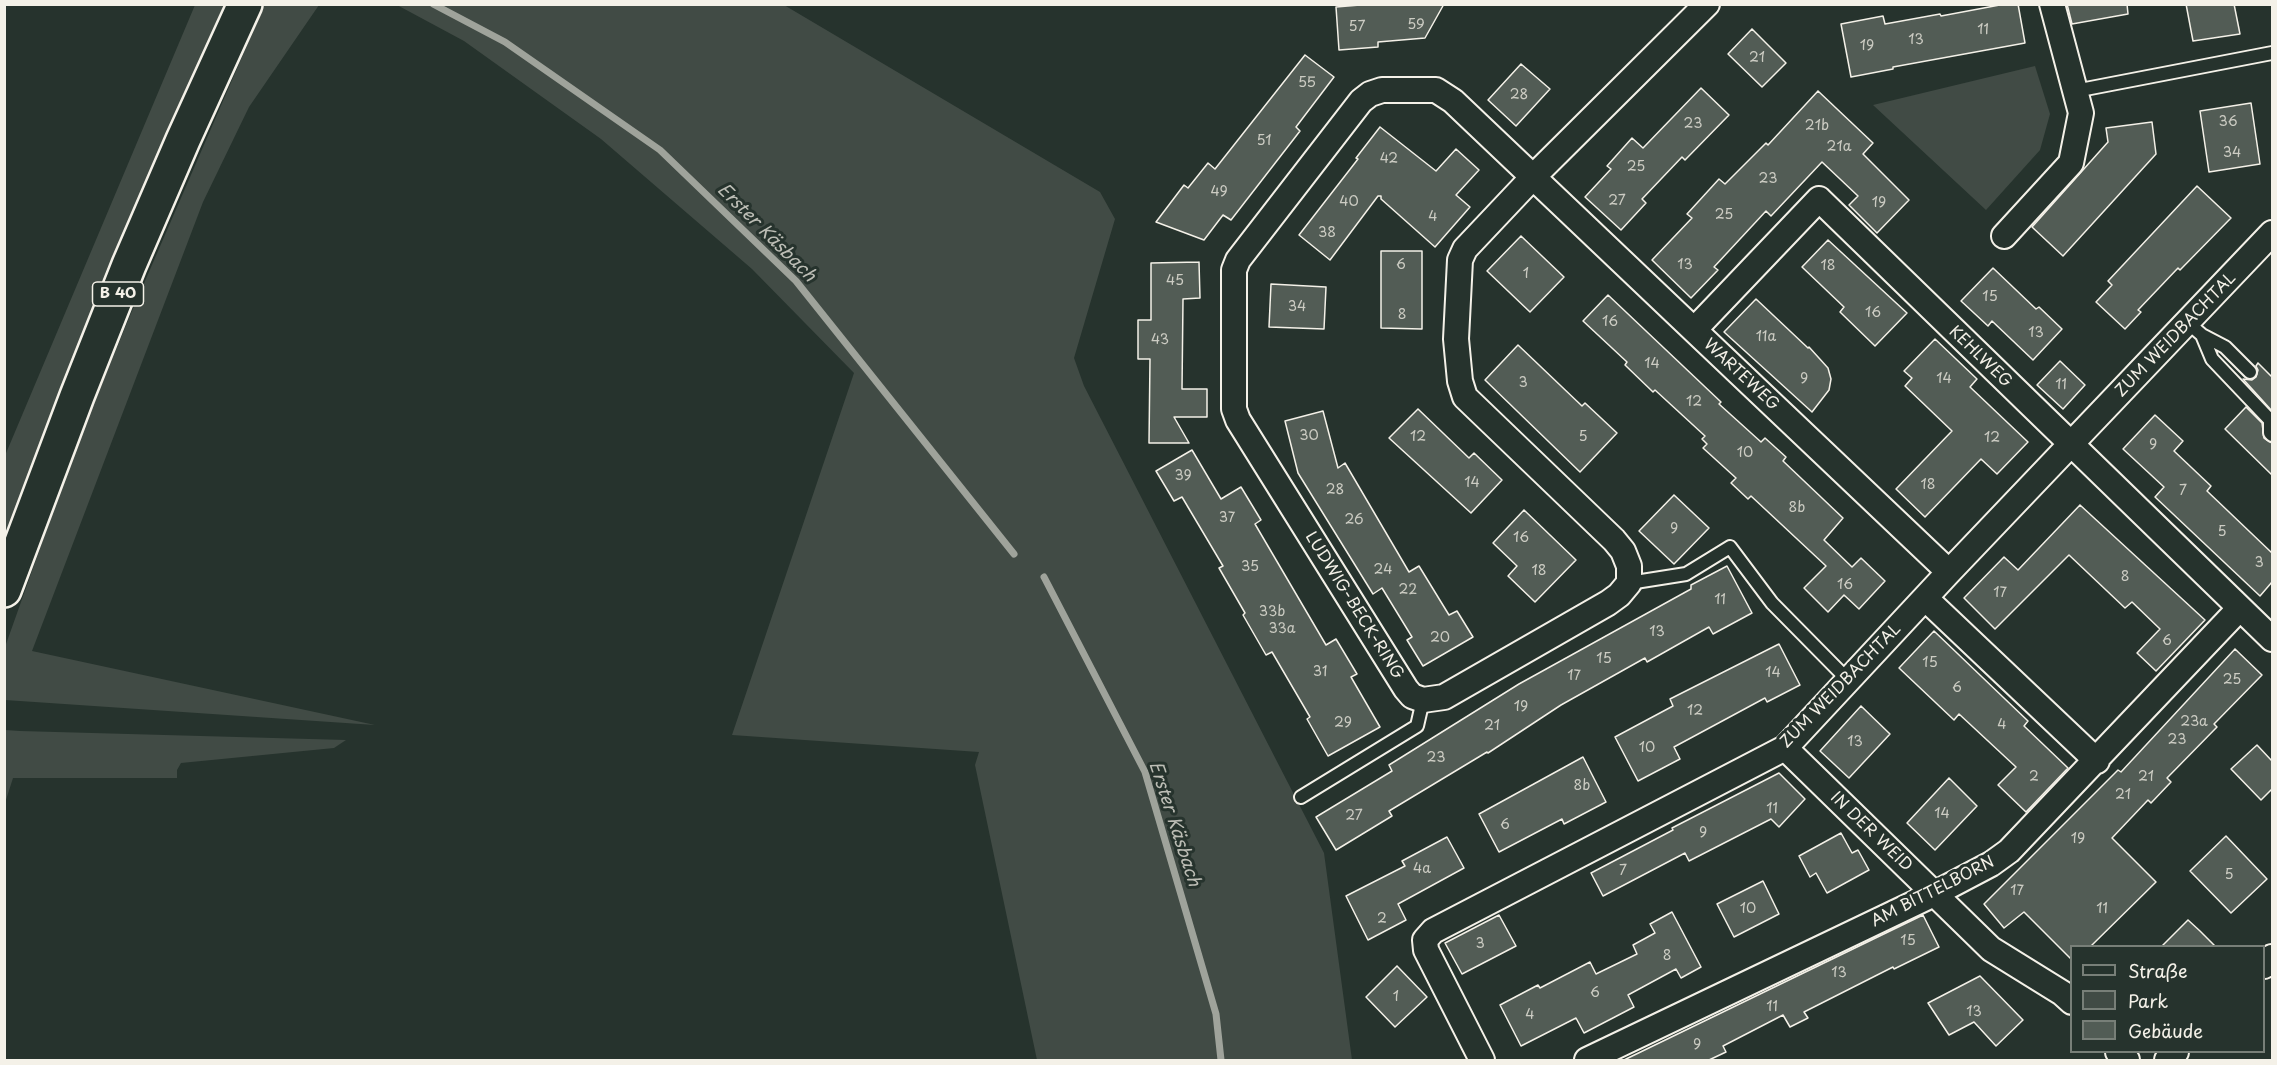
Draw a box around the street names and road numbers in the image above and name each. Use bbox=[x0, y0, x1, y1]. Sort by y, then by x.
street label: ZUM WEIDBACHTAL bbox=[2112, 269, 2240, 401]
road number: B 40 bbox=[92, 282, 144, 306]
street label: KEHLWEG bbox=[1945, 322, 2015, 392]
street label: WARTEWEG bbox=[1699, 335, 1783, 415]
street label: LUDWIG-BECK-RING bbox=[1301, 529, 1407, 683]
street label: ZUM WEIDBACHTAL bbox=[1777, 620, 1905, 752]
street label: IN DER WEID bbox=[1826, 788, 1916, 876]
street label: AM BITTELBORN bbox=[1868, 853, 1998, 931]

